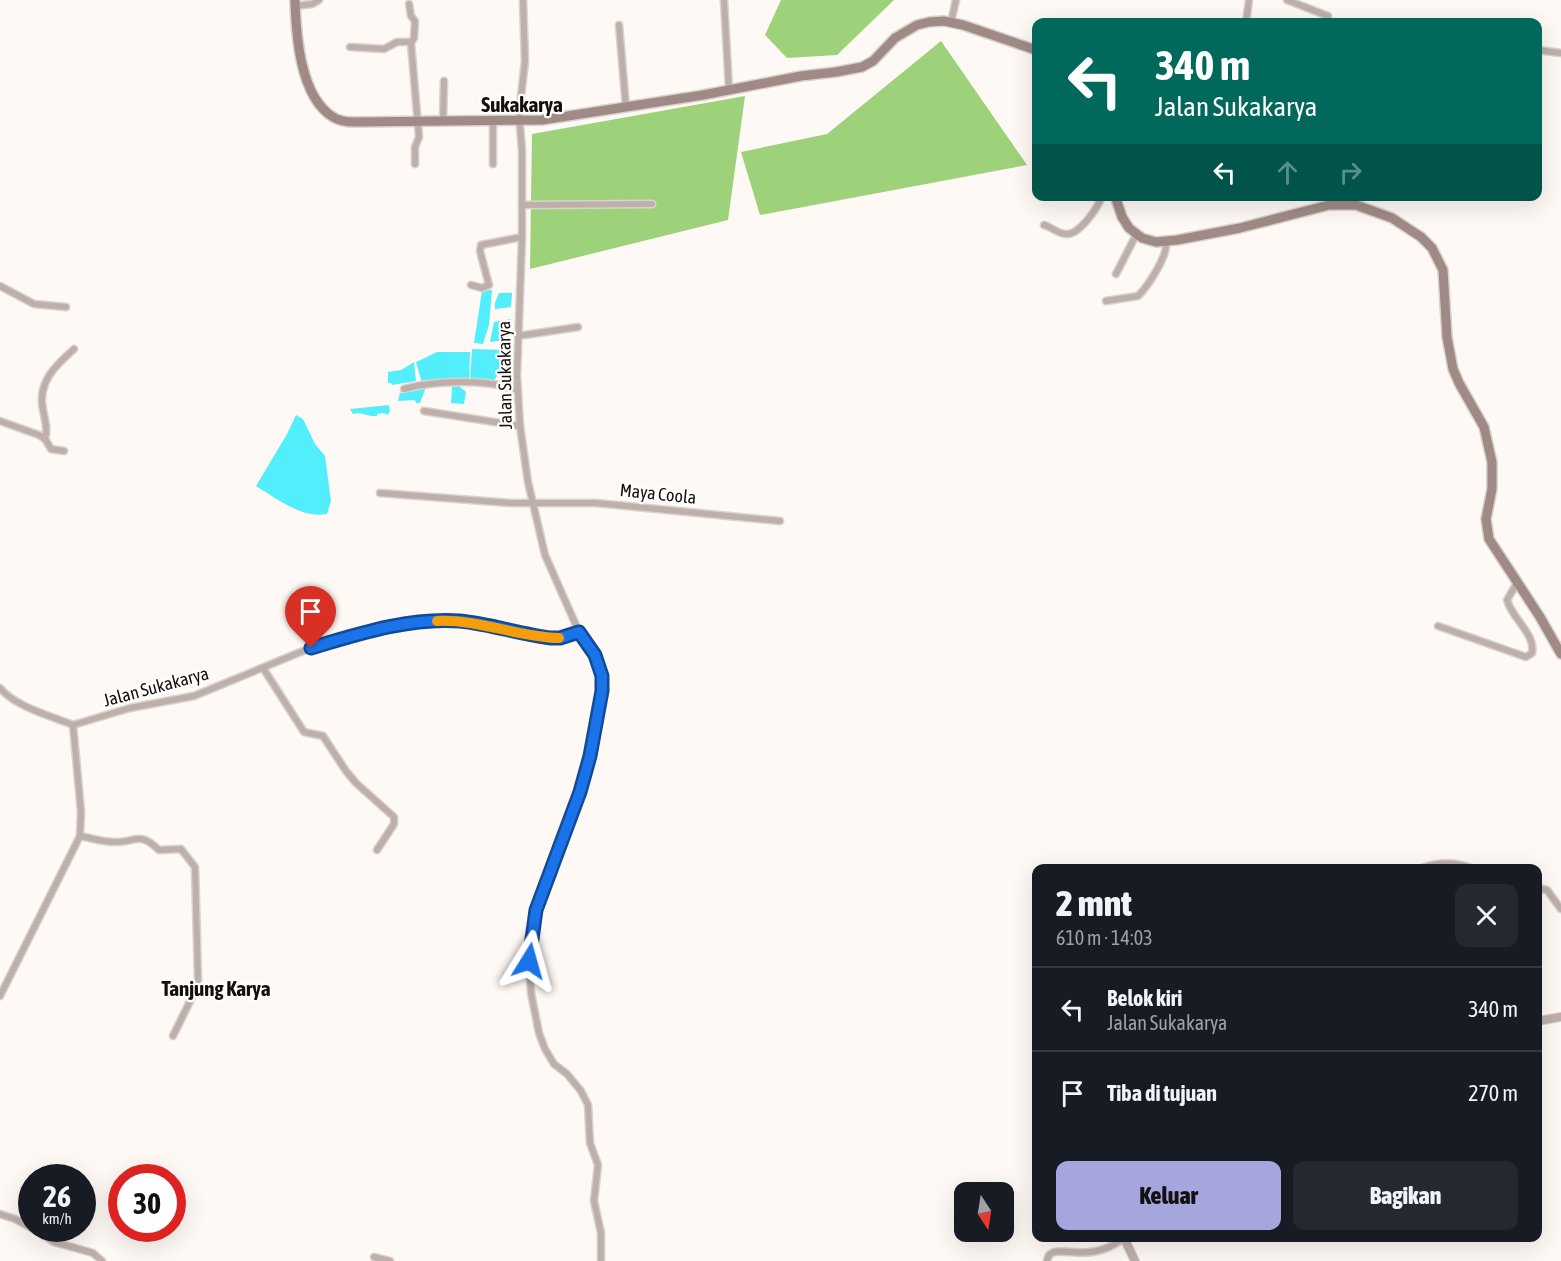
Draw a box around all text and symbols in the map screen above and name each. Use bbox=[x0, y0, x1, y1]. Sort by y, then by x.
text: 340 m bbox=[1155, 41, 1250, 89]
icon: left bbox=[1056, 42, 1134, 120]
text: Jalan Sukakarya bbox=[1155, 91, 1317, 122]
district label: Sukakarya bbox=[481, 92, 563, 116]
icon: left bbox=[1208, 156, 1241, 189]
icon: ahead bbox=[1271, 156, 1304, 189]
icon: right bbox=[1334, 156, 1367, 189]
street label: Jalan Sukakarya bbox=[493, 321, 516, 429]
street label: Maya Coola bbox=[619, 479, 697, 508]
pin bbox=[285, 586, 336, 648]
icon: arrive bbox=[294, 595, 327, 628]
street label: Jalan Sukakarya bbox=[101, 662, 211, 711]
text: 2 mnt bbox=[1056, 882, 1132, 924]
button: close bbox=[1455, 884, 1518, 947]
text: 610 m · 14:03 bbox=[1056, 926, 1153, 949]
position arrow bbox=[497, 929, 561, 993]
district label: Tanjung Karya bbox=[162, 976, 271, 1000]
text: Belok kiri bbox=[1107, 985, 1182, 1011]
icon: left bbox=[1056, 993, 1089, 1026]
text: 340 m bbox=[1468, 996, 1518, 1022]
text: Jalan Sukakarya bbox=[1107, 1011, 1227, 1034]
icon: arrive bbox=[1056, 1077, 1089, 1110]
text: Tiba di tujuan bbox=[1107, 1080, 1217, 1106]
text: 270 m bbox=[1468, 1080, 1518, 1106]
button: Keluar bbox=[1056, 1161, 1281, 1230]
button: Bagikan bbox=[1293, 1161, 1518, 1230]
speed limit sign: 30 bbox=[108, 1164, 186, 1242]
text: 26 bbox=[43, 1179, 71, 1213]
north arrow bbox=[954, 1182, 1014, 1242]
map controls bbox=[954, 1182, 1014, 1242]
text: km/h bbox=[42, 1210, 72, 1227]

